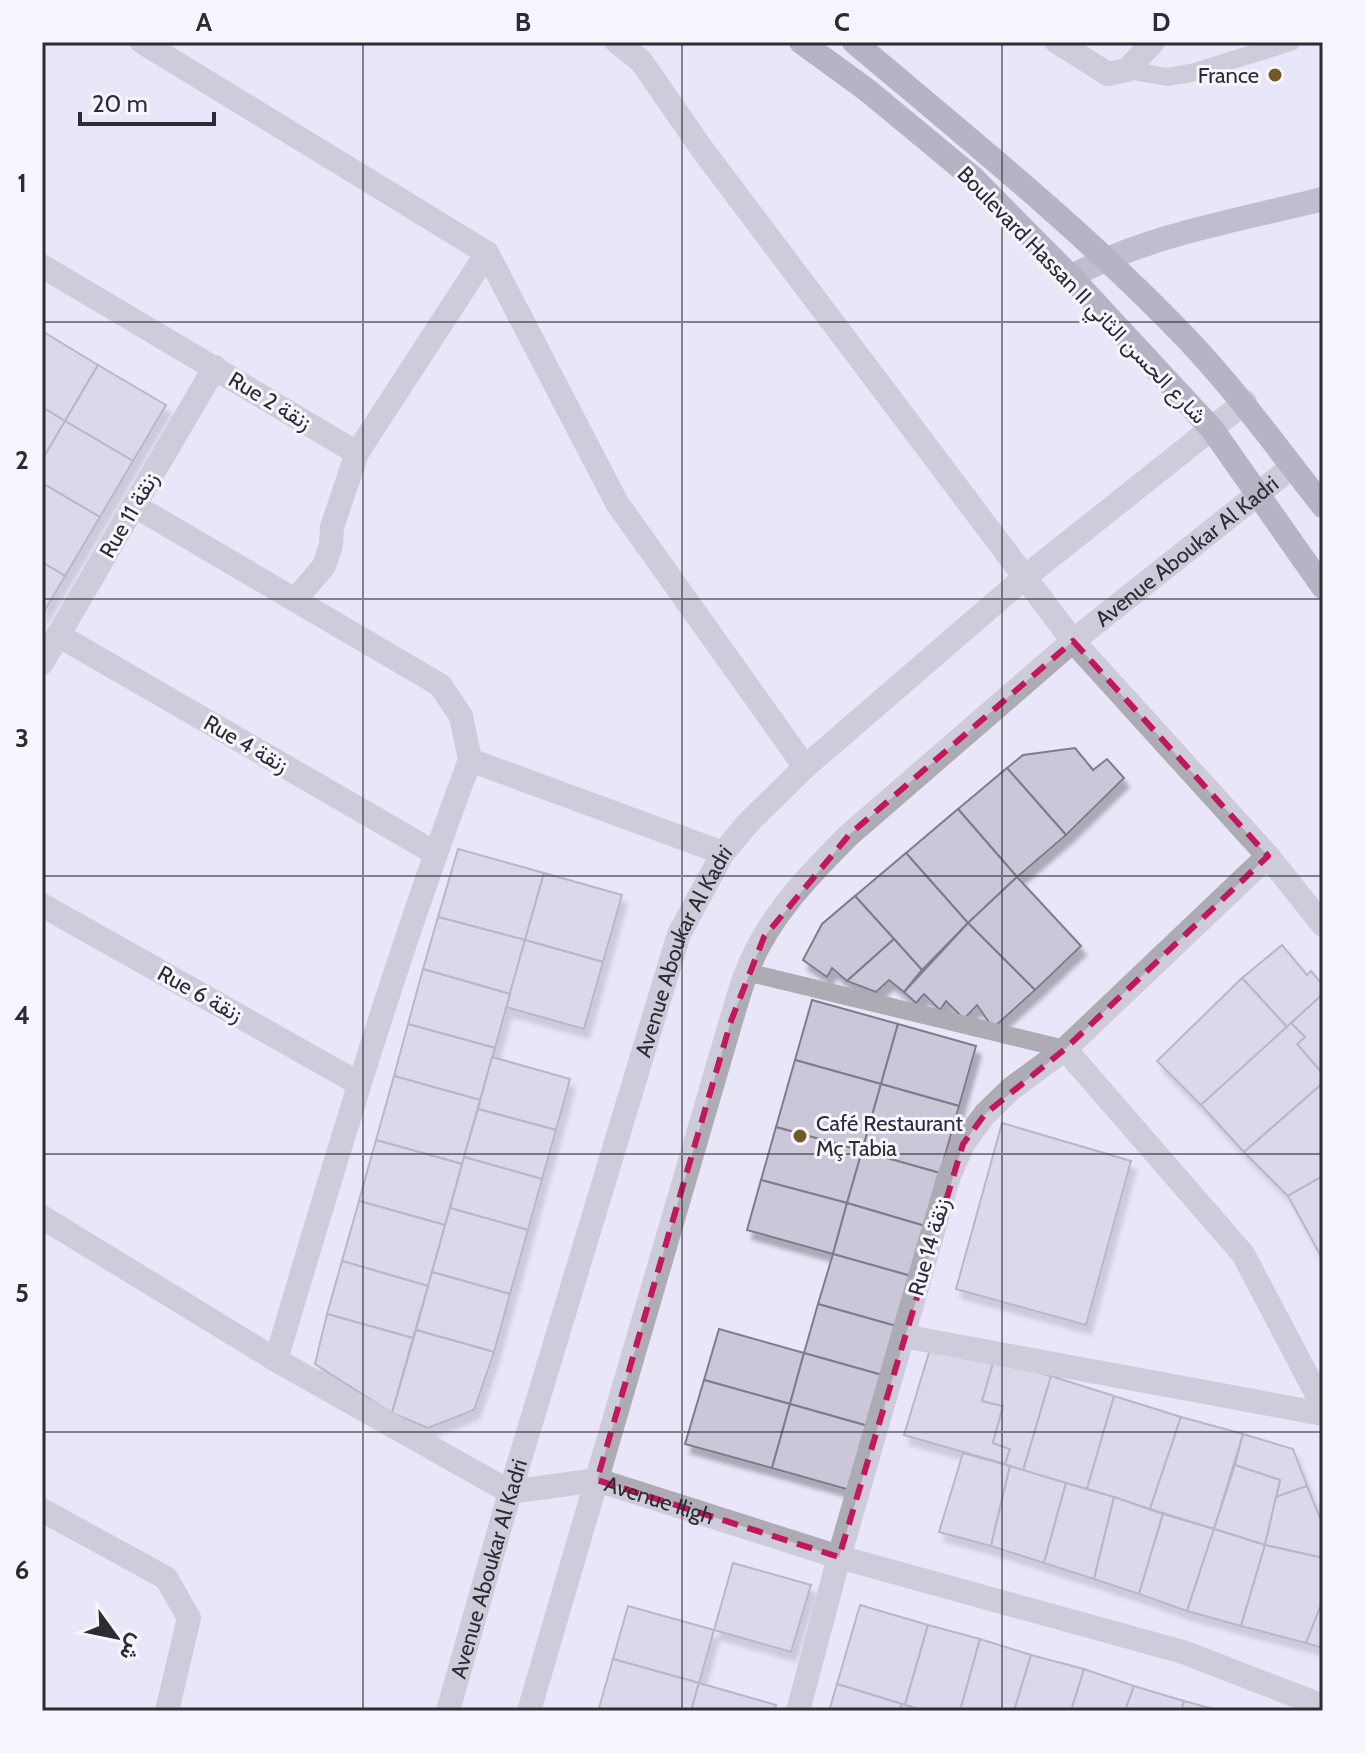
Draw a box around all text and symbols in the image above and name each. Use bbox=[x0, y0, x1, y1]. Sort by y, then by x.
text: A bbox=[196, 6, 213, 38]
text: B bbox=[515, 6, 531, 38]
text: C bbox=[834, 6, 850, 38]
text: D bbox=[1152, 6, 1170, 38]
place label: France bbox=[1198, 62, 1259, 89]
marker: France bbox=[1266, 66, 1284, 84]
scale bar bbox=[80, 76, 214, 126]
text: 20 m bbox=[92, 89, 148, 118]
street label: Boulevard Hassan II شارع الحسن الثاني bbox=[948, 161, 1212, 433]
text: 1 bbox=[17, 167, 27, 199]
street label: Rue 2 زنقة bbox=[224, 366, 316, 436]
text: 2 bbox=[15, 444, 29, 476]
street label: Rue 11 زنقة bbox=[94, 467, 164, 563]
street label: Avenue Aboukar Al Kadri bbox=[1089, 470, 1284, 632]
street label: Rue 4 زنقة bbox=[199, 709, 293, 779]
text: 3 bbox=[15, 722, 29, 754]
street label: Avenue Aboukar Al Kadri bbox=[629, 839, 738, 1060]
street label: Rue 6 زنقة bbox=[153, 960, 247, 1028]
text: 4 bbox=[14, 999, 30, 1031]
place label: Café Restaurant Mç Tabia bbox=[816, 1110, 963, 1162]
marker: Café Restaurant Mç Tabia bbox=[791, 1127, 809, 1145]
street label: Rue 14 زنقة bbox=[902, 1195, 956, 1299]
text: 5 bbox=[15, 1277, 29, 1309]
street label: Avenue Aboukar Al Kadri bbox=[444, 1456, 533, 1681]
street label: Avenue Iligh bbox=[601, 1470, 717, 1530]
text: 6 bbox=[15, 1554, 29, 1586]
north arrow bbox=[76, 1597, 156, 1677]
text: ش bbox=[114, 1629, 151, 1666]

